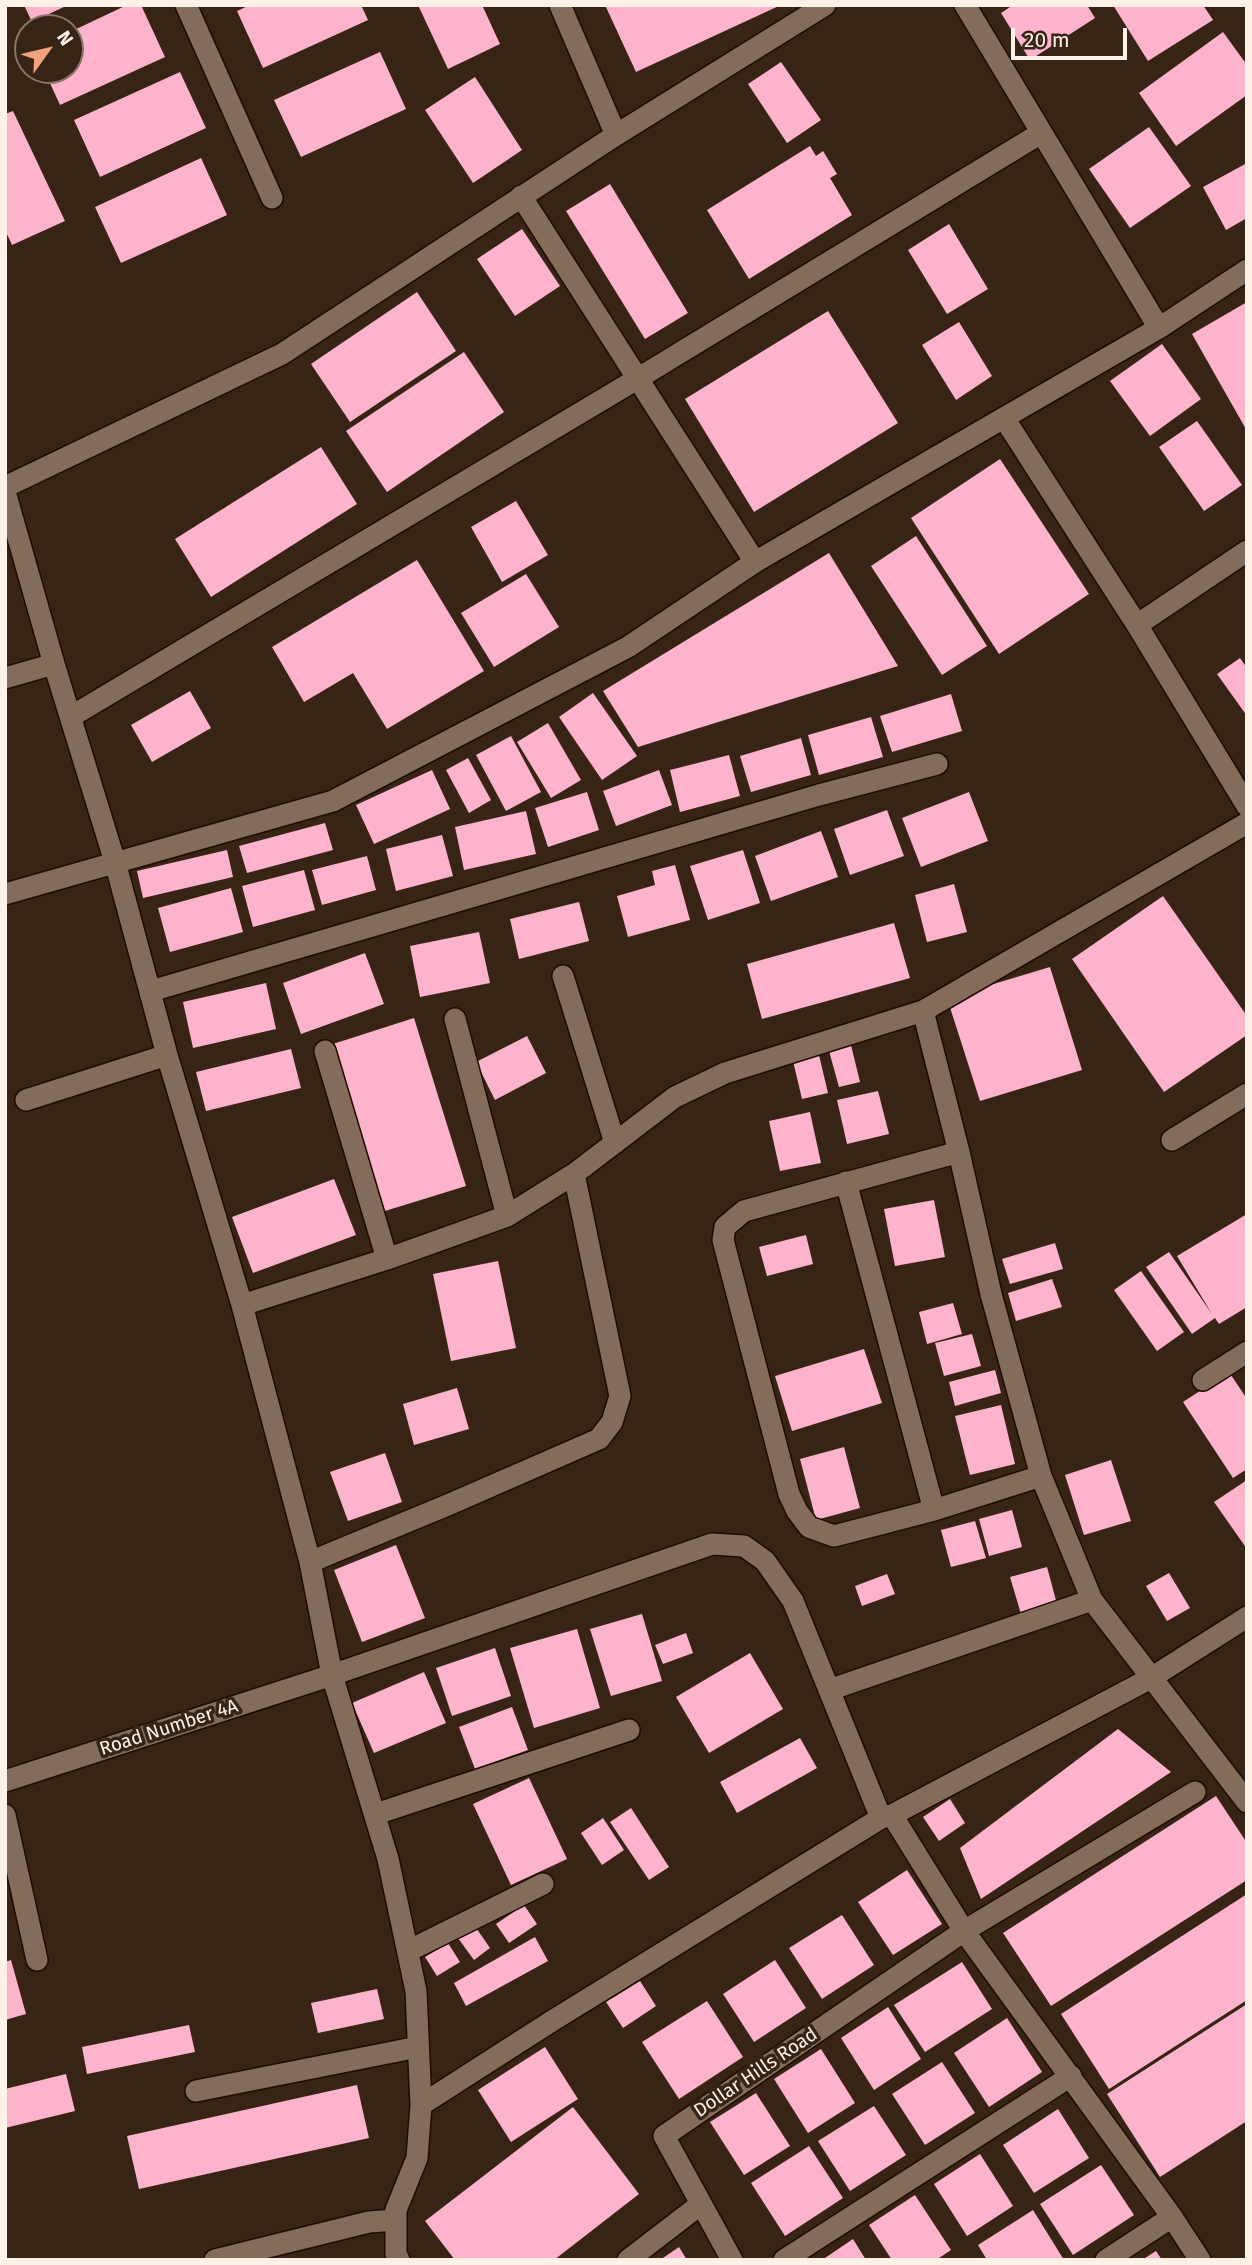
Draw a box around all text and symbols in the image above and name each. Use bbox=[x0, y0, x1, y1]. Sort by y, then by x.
north arrow bbox=[14, 14, 84, 84]
scale bar bbox=[1014, 14, 1130, 58]
text: N bbox=[52, 26, 78, 50]
text: 20 m bbox=[1024, 27, 1070, 53]
street label: Road Number 4A bbox=[97, 1695, 241, 1761]
street label: Dollar Hills Road bbox=[690, 2023, 822, 2123]

